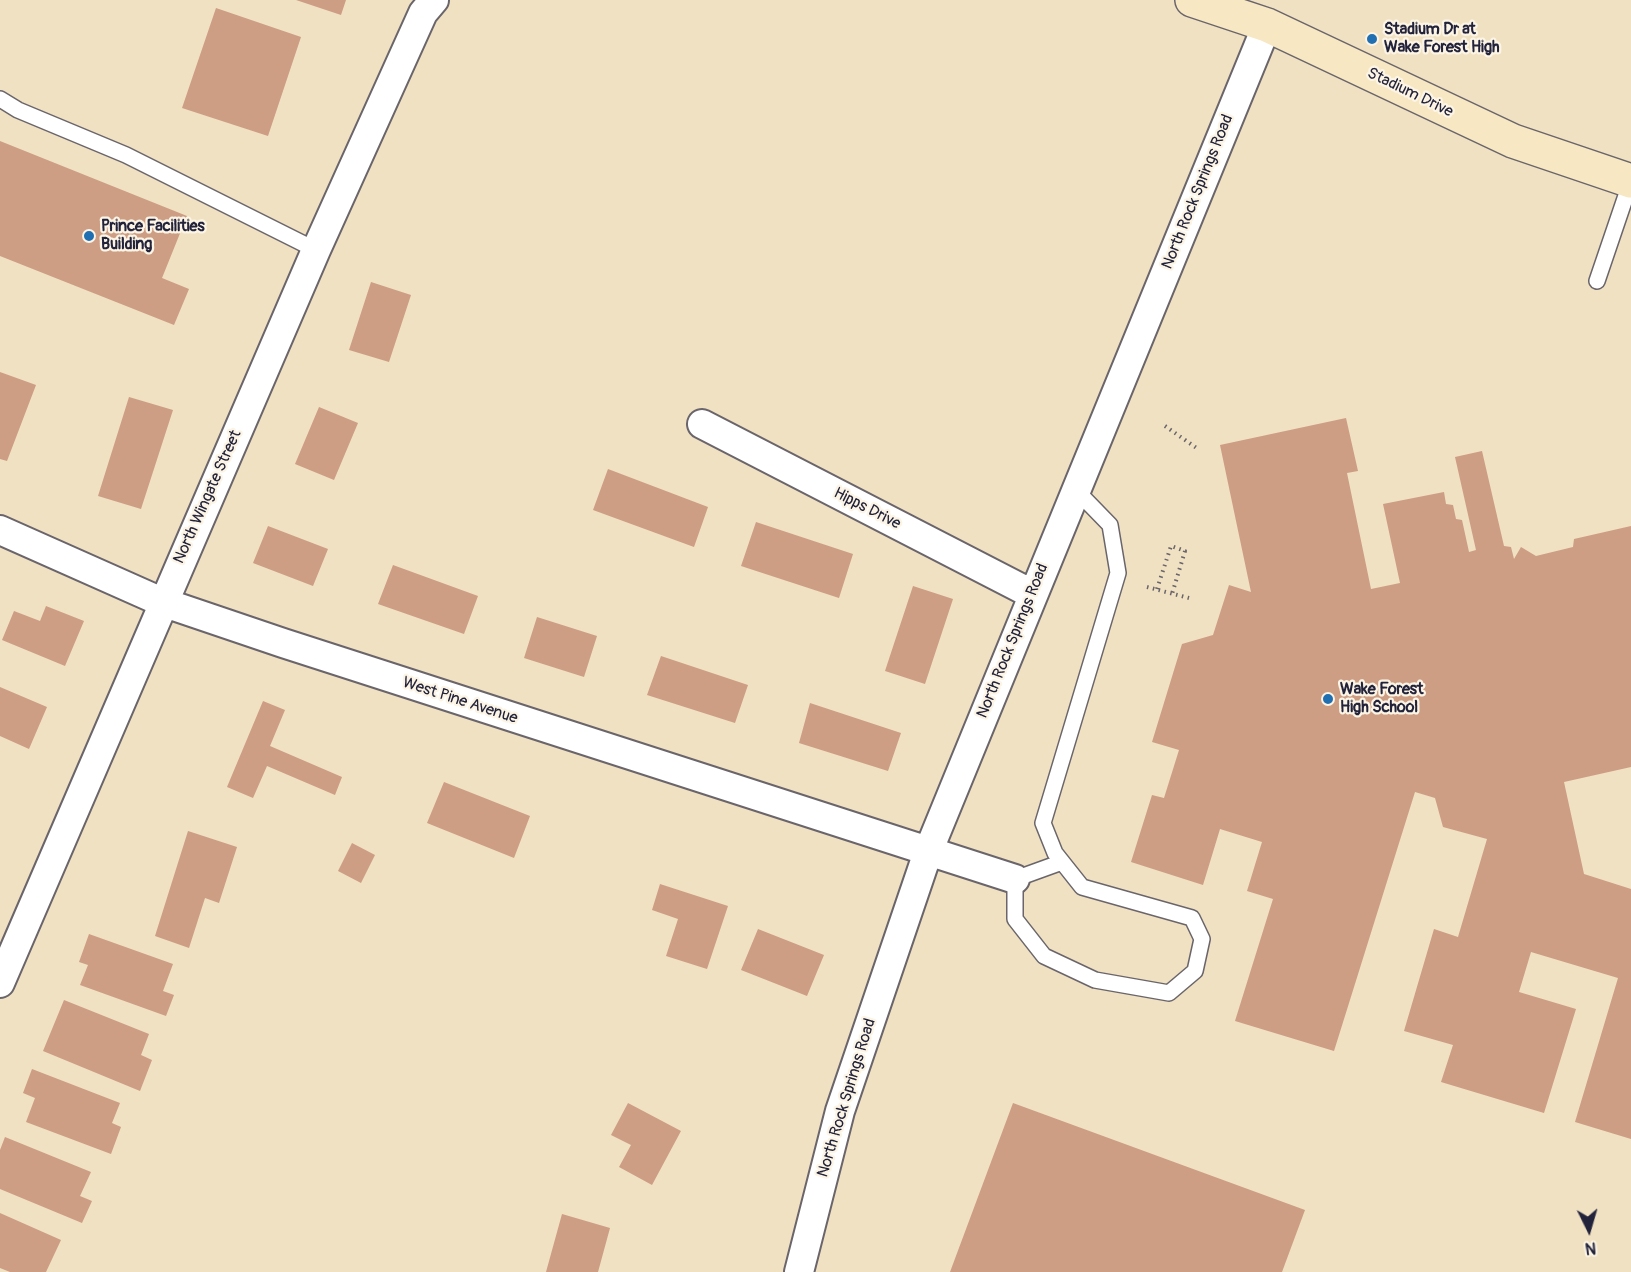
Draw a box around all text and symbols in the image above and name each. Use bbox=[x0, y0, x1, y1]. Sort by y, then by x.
place label: Stadium Dr at Wake Forest High bbox=[1384, 20, 1500, 58]
marker: Stadium Dr at Wake Forest High bbox=[1365, 32, 1379, 46]
street label: Stadium Drive bbox=[1364, 64, 1456, 122]
street label: North Rock Springs Road bbox=[1158, 112, 1238, 272]
place label: Prince Facilities Building bbox=[101, 217, 205, 255]
marker: Prince Facilities Building bbox=[82, 229, 96, 243]
street label: North Wingate Street bbox=[170, 427, 246, 567]
street label: Hipps Drive bbox=[830, 484, 904, 534]
street label: North Rock Springs Road bbox=[973, 561, 1053, 721]
street label: West Pine Avenue bbox=[400, 673, 520, 729]
place label: Wake Forest High School bbox=[1340, 680, 1423, 718]
marker: Wake Forest High School bbox=[1321, 692, 1335, 706]
street label: North Rock Springs Road bbox=[814, 1016, 880, 1180]
north arrow bbox=[1559, 1200, 1619, 1260]
text: N bbox=[1584, 1237, 1597, 1258]

